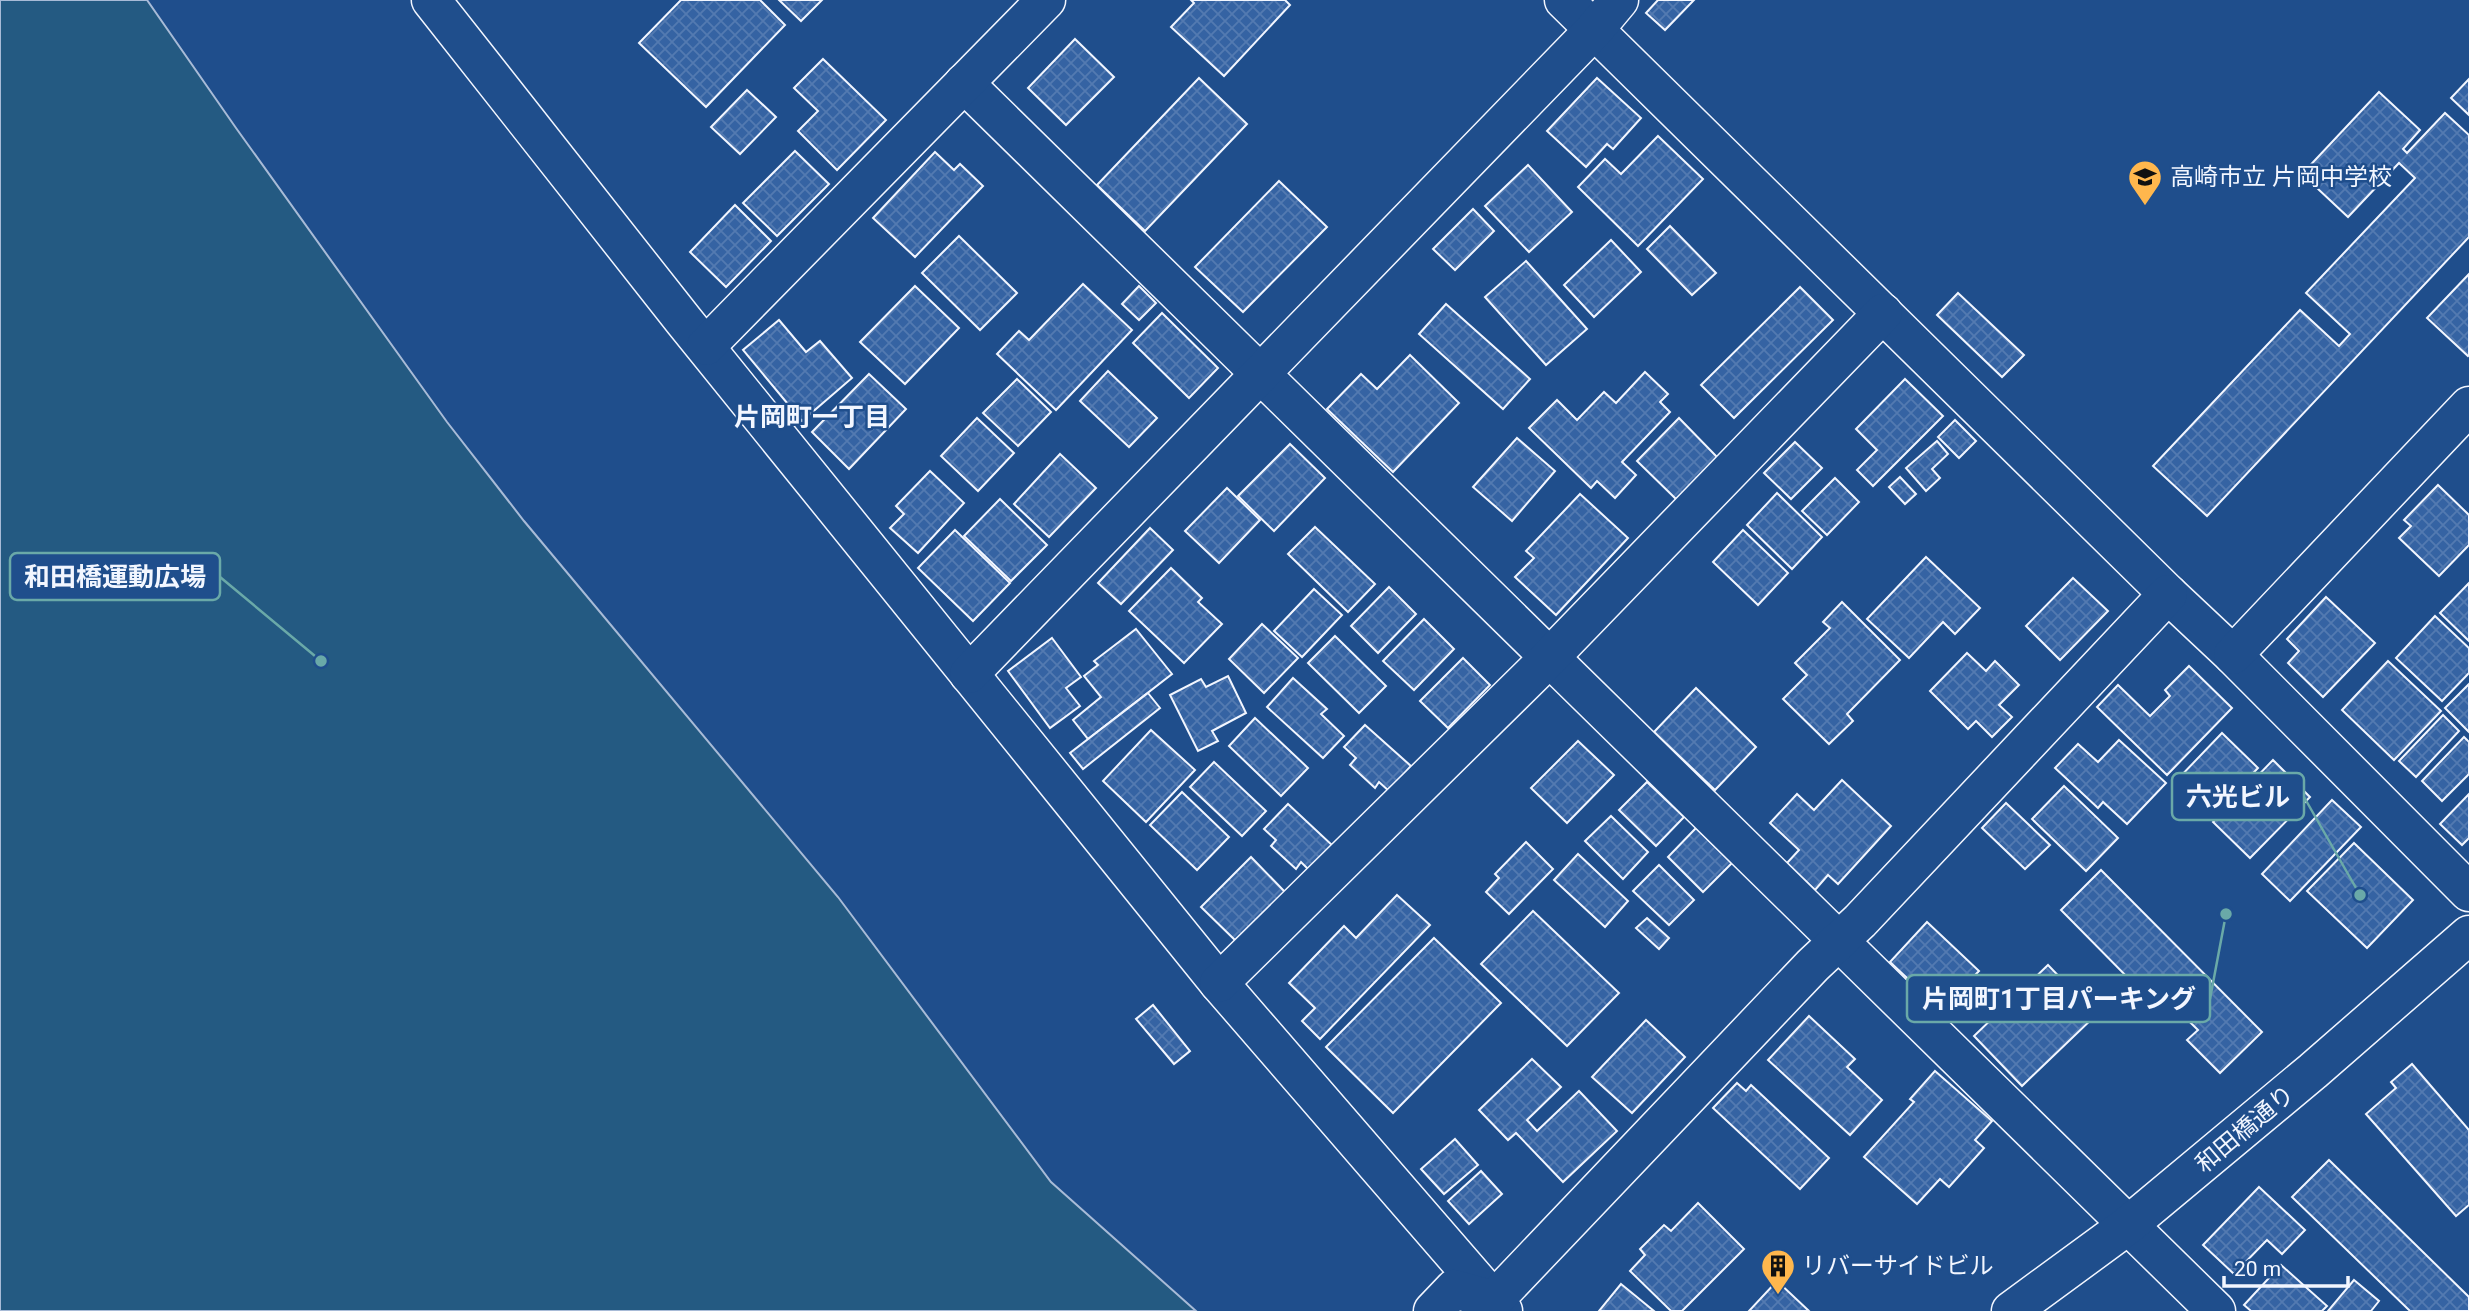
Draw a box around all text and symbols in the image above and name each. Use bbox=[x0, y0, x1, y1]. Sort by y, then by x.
school or university icon: 高崎市立 片岡中学校 bbox=[2126, 158, 2164, 207]
place label: 高崎市立 片岡中学校 bbox=[2170, 163, 2392, 191]
district label: 片岡町一丁目 bbox=[734, 402, 890, 432]
callout: 和田橋運動広場 bbox=[10, 553, 220, 600]
text: 和田橋運動広場 bbox=[24, 562, 206, 592]
callout: 六光ビル bbox=[2172, 773, 2304, 820]
text: 六光ビル bbox=[2186, 782, 2290, 812]
callout: 片岡町1丁目パーキング bbox=[1907, 975, 2210, 1022]
text: 片岡町1丁目パーキング bbox=[1922, 984, 2196, 1014]
street label: 和田橋通り bbox=[2190, 1080, 2300, 1178]
scale bar bbox=[2224, 1244, 2348, 1288]
building icon: リバーサイドビル bbox=[1759, 1247, 1797, 1296]
place label: リバーサイドビル bbox=[1802, 1252, 1994, 1280]
text: 20 m bbox=[2234, 1257, 2281, 1281]

